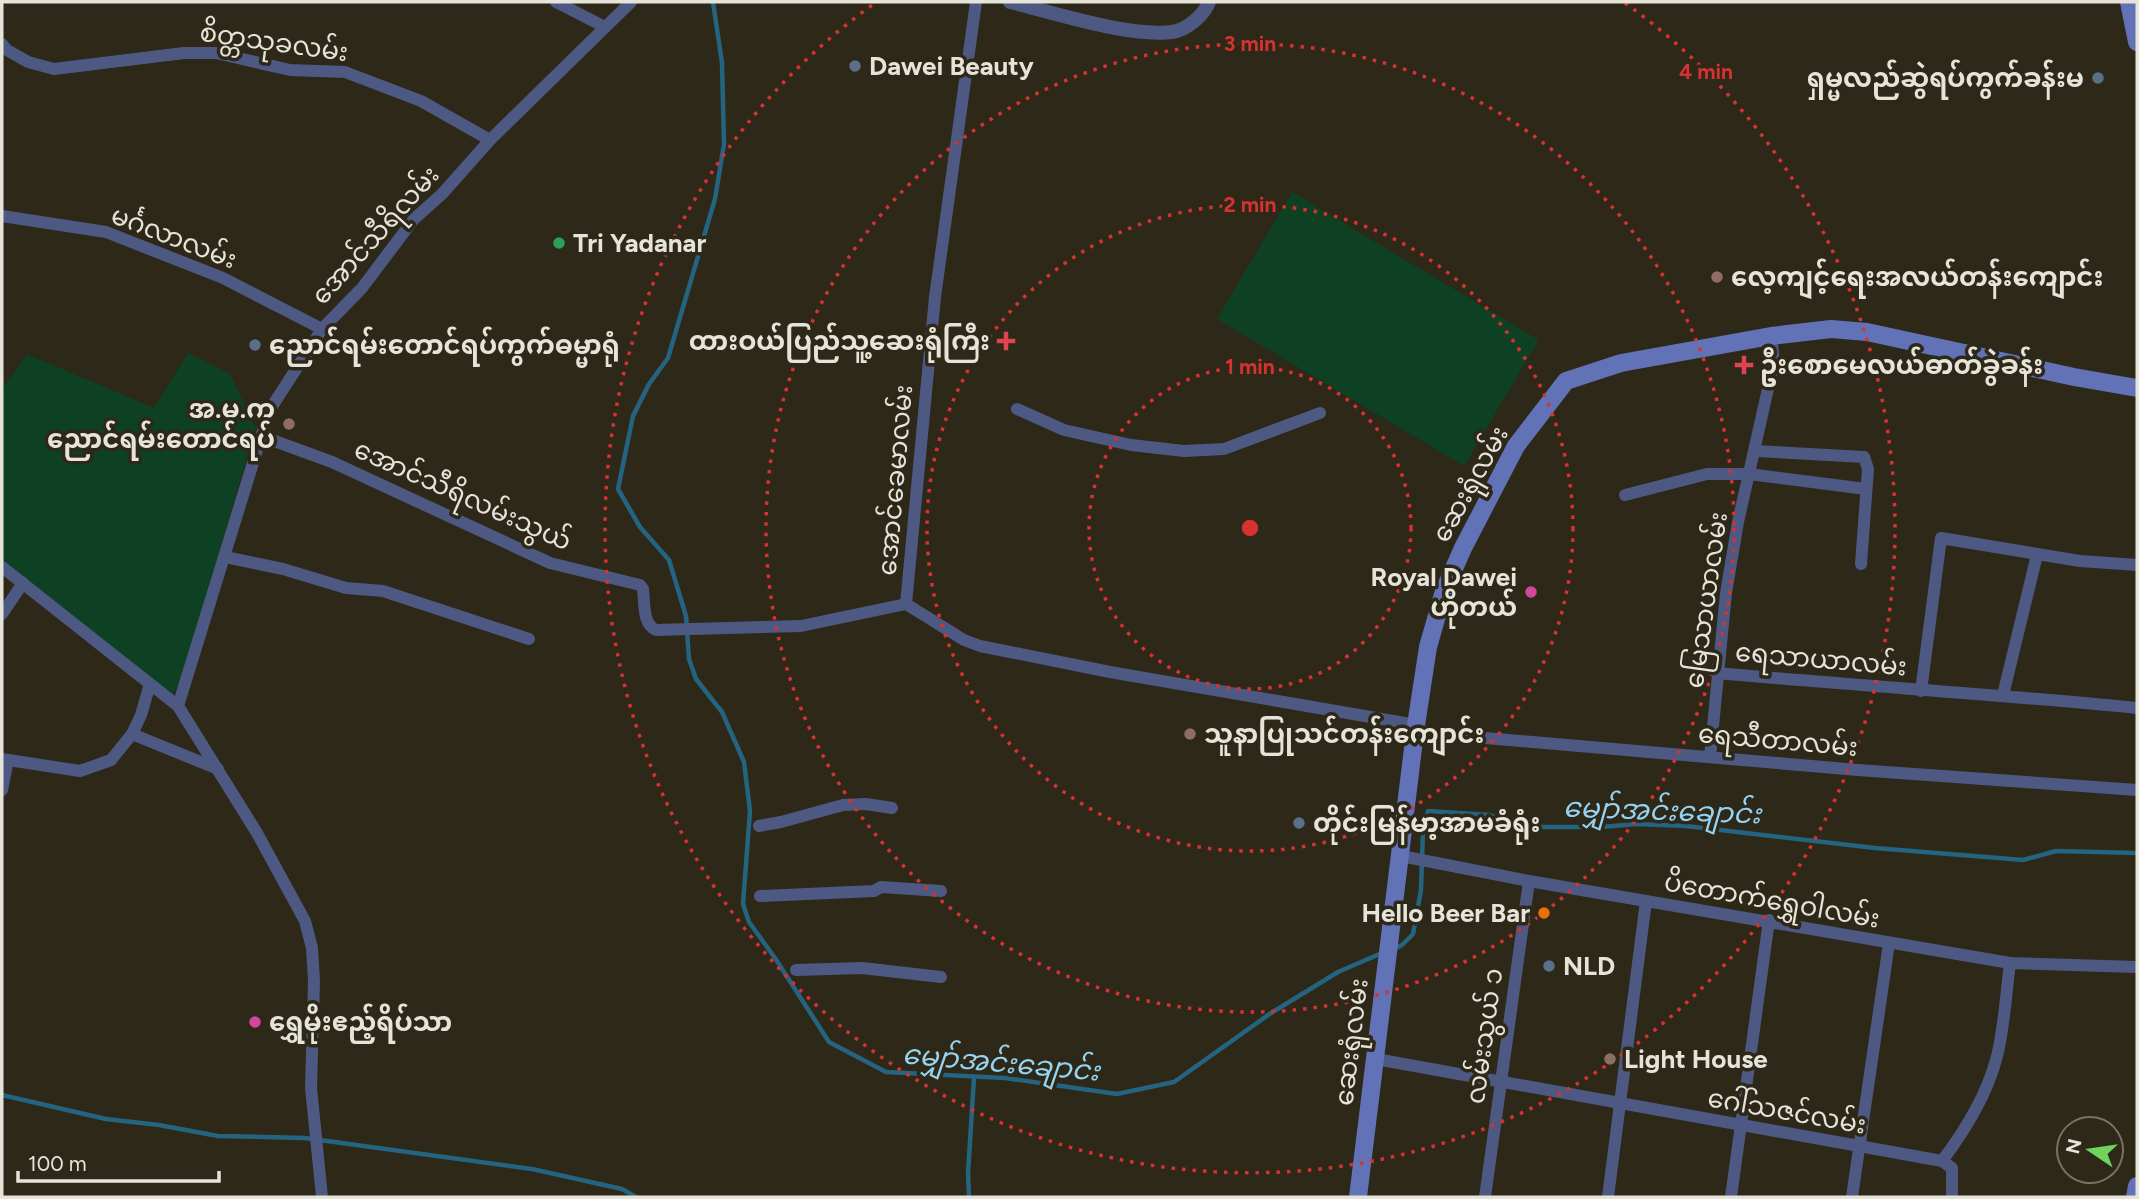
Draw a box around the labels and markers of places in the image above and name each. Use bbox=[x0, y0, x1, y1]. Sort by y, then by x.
place label: Dawei Beauty bbox=[869, 50, 1034, 82]
marker: Dawei Beauty bbox=[847, 58, 863, 74]
place label: ရှမ္မလည်ဆွဲရပ်ကွက်ခန်းမ bbox=[1807, 59, 2084, 101]
marker: ရှမ္မလည်ဆွဲရပ်ကွက်ခန်းမ bbox=[2090, 70, 2106, 86]
place label: Tri Yadanar bbox=[573, 227, 706, 259]
marker: Tri Yadanar bbox=[551, 235, 567, 251]
place label: လေ့ကျင့်ရေးအလယ်တန်းကျောင်း bbox=[1731, 258, 2104, 299]
marker: လေ့ကျင့်ရေးအလယ်တန်းကျောင်း bbox=[1709, 269, 1725, 285]
place label: ထားဝယ်ပြည်သူ့ဆေးရုံကြီး bbox=[689, 322, 990, 363]
place label: ညောင်ရမ်းတောင်ရပ်ကွက်ဓမ္မာရုံ bbox=[269, 326, 620, 368]
marker: ထားဝယ်ပြည်သူ့ဆေးရုံကြီး bbox=[996, 331, 1016, 351]
marker: ညောင်ရမ်းတောင်ရပ်ကွက်ဓမ္မာရုံ bbox=[247, 337, 263, 353]
place label: ဦးစောမေလယ်ဓာတ်ခွဲခန်း bbox=[1760, 346, 2043, 387]
marker: ဦးစောမေလယ်ဓာတ်ခွဲခန်း bbox=[1734, 355, 1754, 375]
place label: အ.မ.က ညောင်ရမ်းတောင်ရပ် bbox=[47, 393, 275, 461]
marker: အ.မ.က ညောင်ရမ်းတောင်ရပ် bbox=[281, 416, 297, 432]
centre of rings bbox=[1238, 516, 1262, 540]
place label: Royal Dawei ဟိုတယ် bbox=[1370, 561, 1517, 629]
marker: Royal Dawei ဟိုတယ် bbox=[1523, 584, 1539, 600]
place label: သူနာပြုသင်တန်းကျောင်း bbox=[1204, 715, 1484, 756]
marker: သူနာပြုသင်တန်းကျောင်း bbox=[1182, 726, 1198, 742]
place label: တိုင်းမြန်မာ့အာမခံရုံး bbox=[1313, 804, 1540, 845]
marker: တိုင်းမြန်မာ့အာမခံရုံး bbox=[1291, 815, 1307, 831]
place label: Hello Beer Bar bbox=[1362, 897, 1530, 929]
marker: Hello Beer Bar bbox=[1536, 905, 1552, 921]
place label: NLD bbox=[1563, 950, 1615, 982]
marker: NLD bbox=[1541, 958, 1557, 974]
place label: ရွှေမိုးဧည့်ရိပ်သာ bbox=[269, 1003, 452, 1044]
marker: ရွှေမိုးဧည့်ရိပ်သာ bbox=[247, 1014, 263, 1030]
place label: Light House bbox=[1624, 1043, 1768, 1075]
marker: Light House bbox=[1602, 1051, 1618, 1067]

